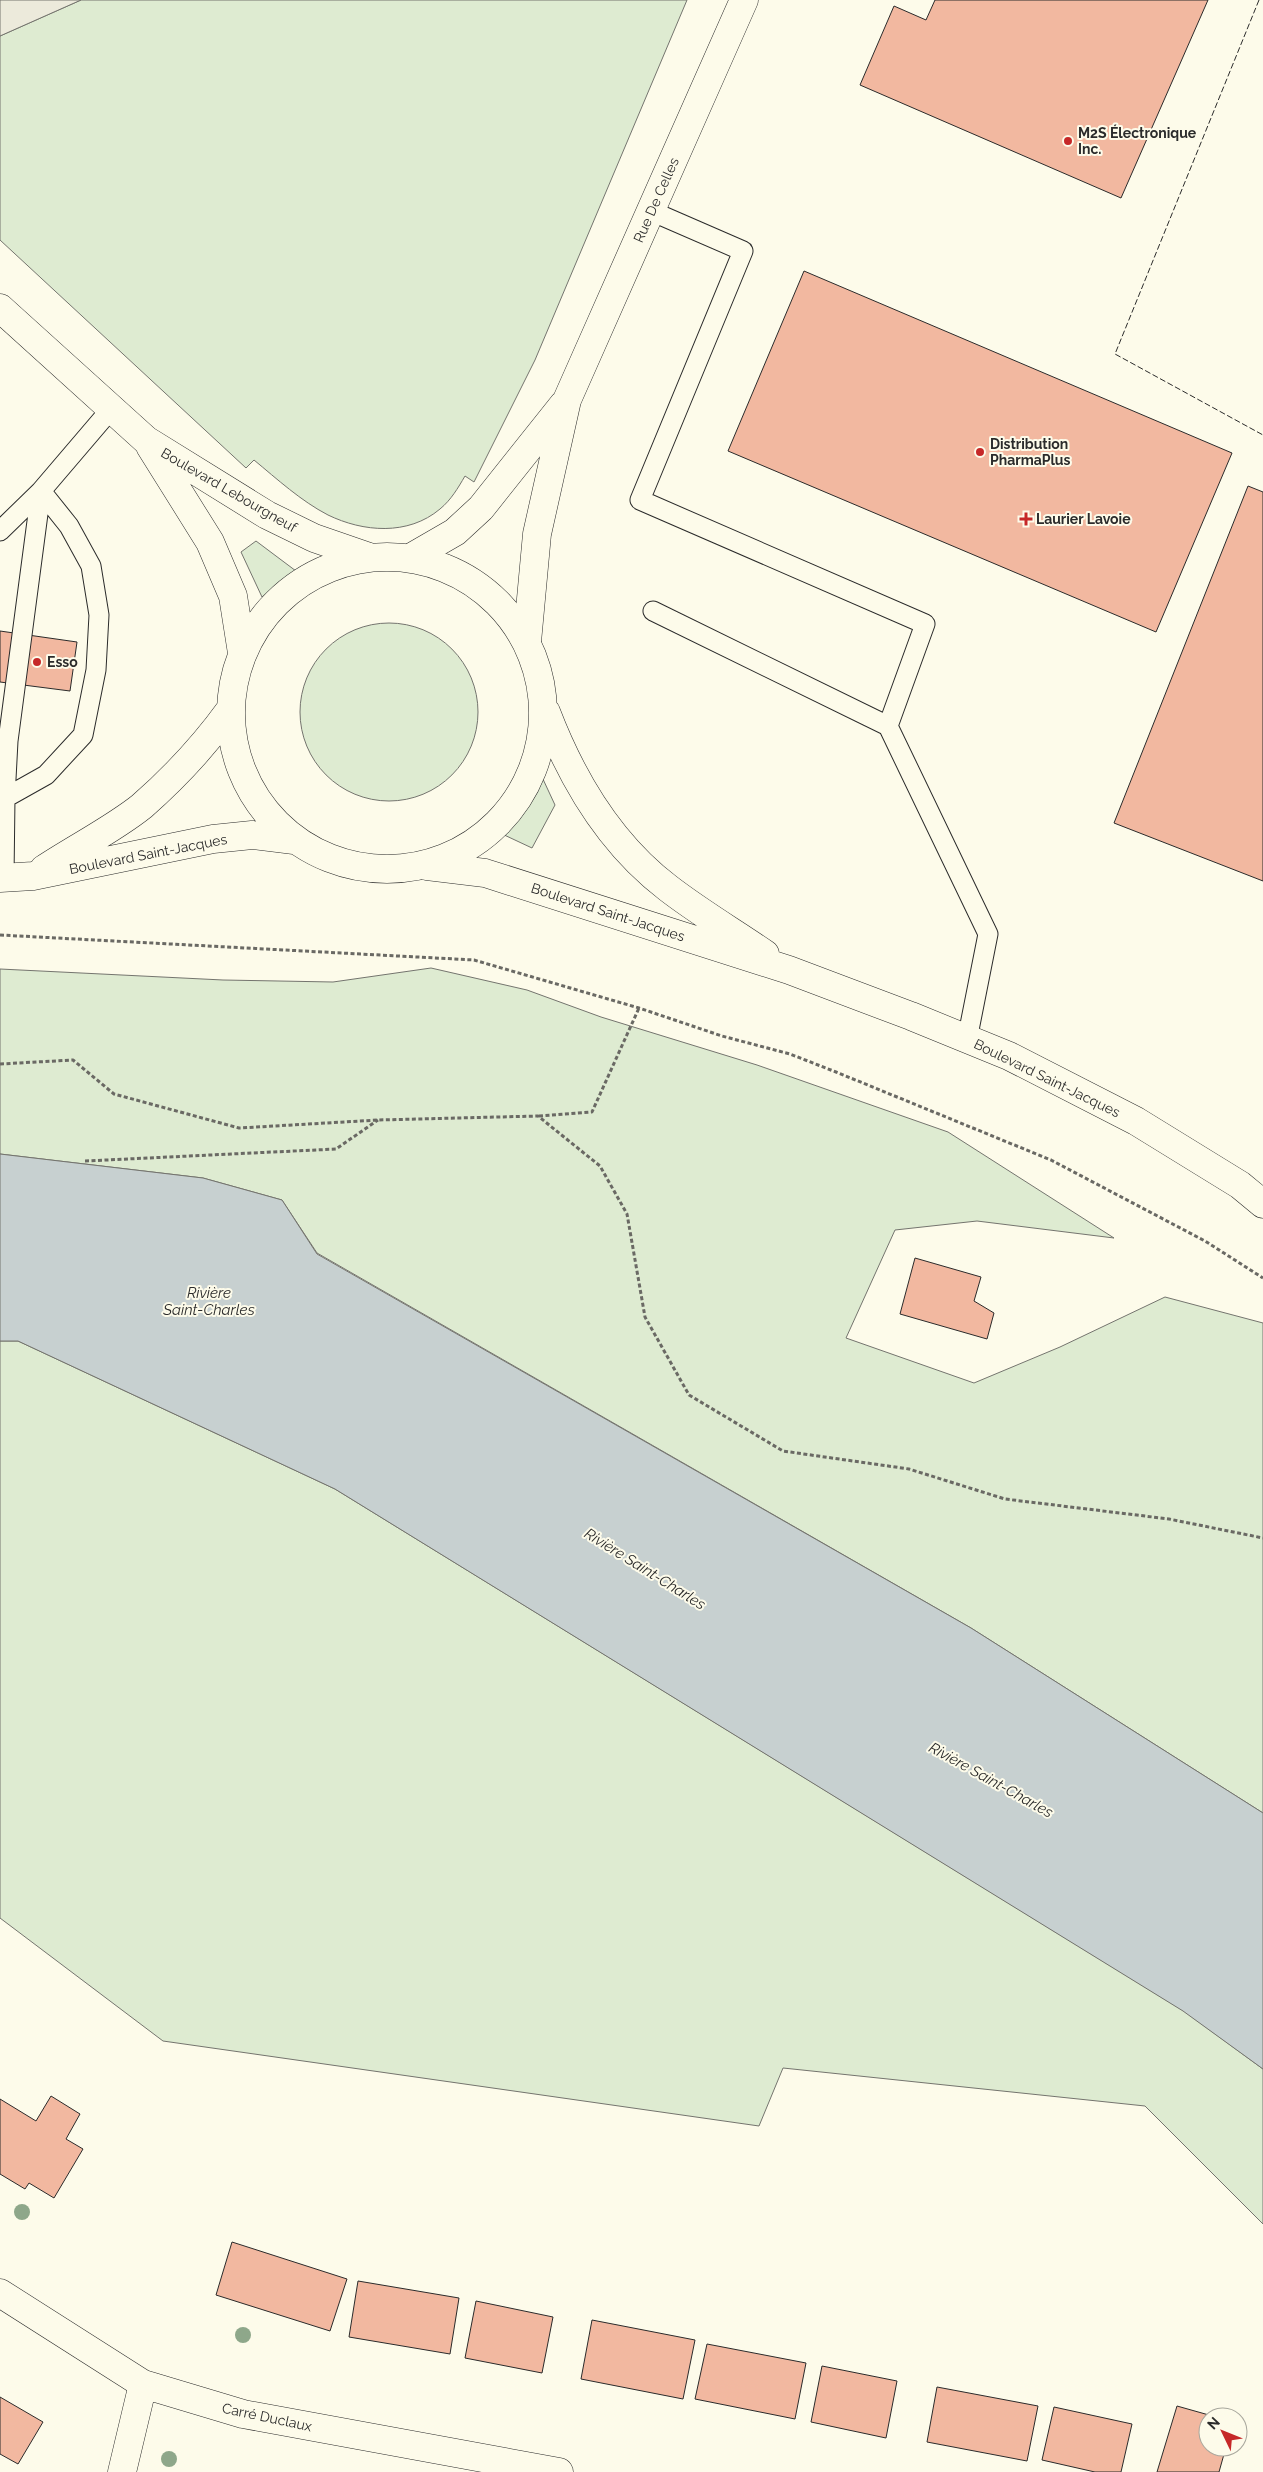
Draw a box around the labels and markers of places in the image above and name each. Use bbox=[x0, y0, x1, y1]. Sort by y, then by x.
place label: M2S Électronique Inc. bbox=[1078, 124, 1197, 157]
marker: M2S Électronique Inc. bbox=[1062, 135, 1074, 147]
place label: Distribution PharmaPlus bbox=[990, 436, 1071, 468]
marker: Distribution PharmaPlus bbox=[974, 446, 986, 458]
place label: Laurier Lavoie bbox=[1036, 511, 1131, 527]
marker: Laurier Lavoie bbox=[1020, 513, 1032, 525]
place label: Esso bbox=[47, 654, 78, 670]
marker: Esso bbox=[31, 656, 43, 668]

